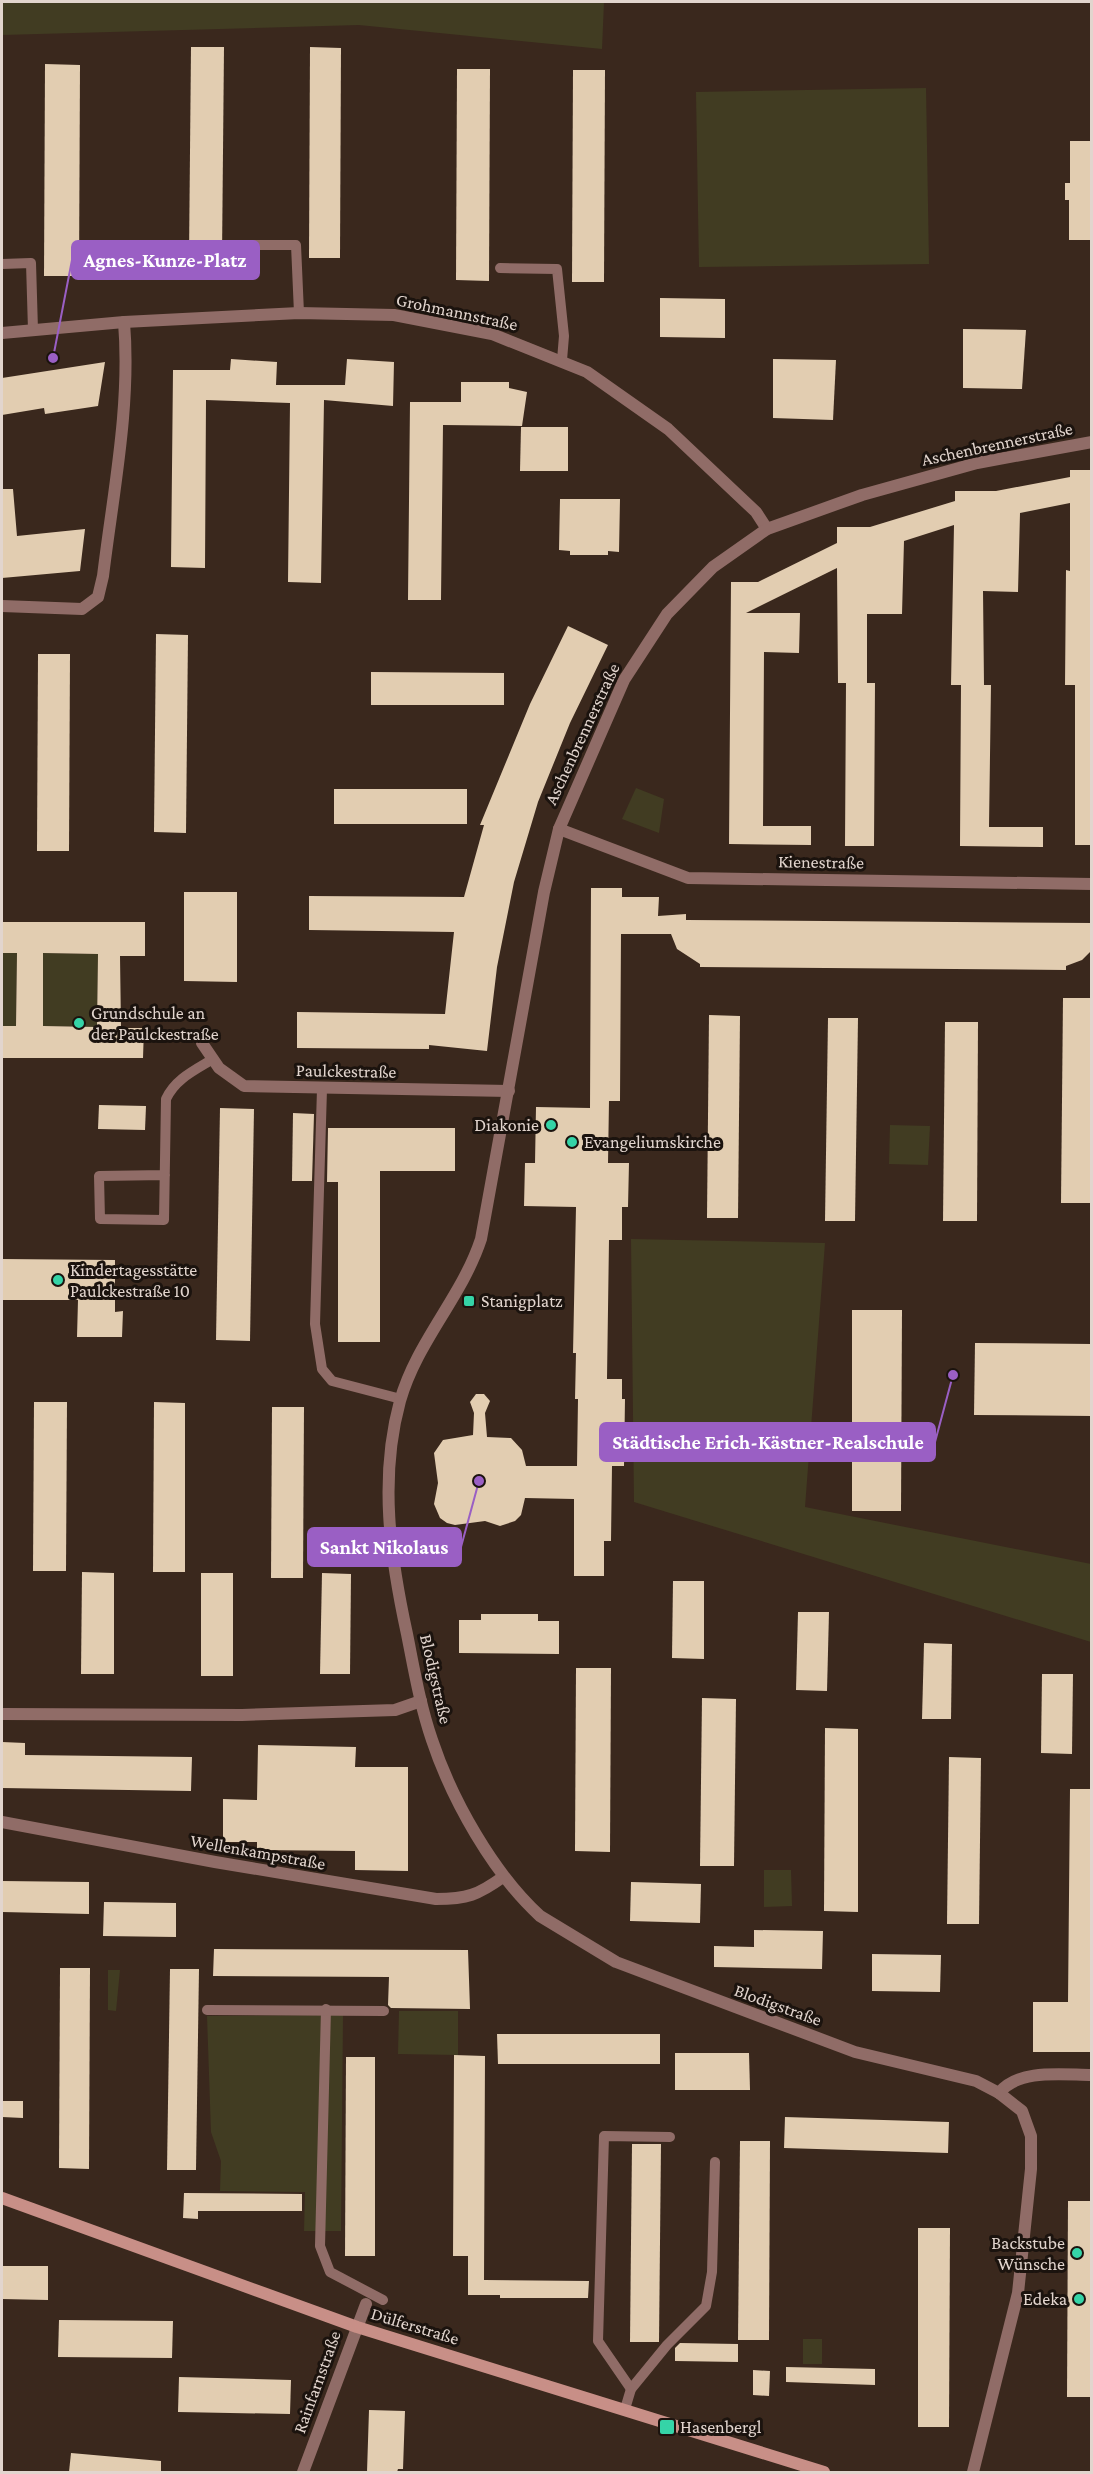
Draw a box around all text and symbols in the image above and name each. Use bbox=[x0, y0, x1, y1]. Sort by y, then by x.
callout: Agnes-Kunze-Platz bbox=[72, 241, 259, 279]
text: Agnes-Kunze-Platz bbox=[83, 249, 246, 271]
street label: Grohmannstraße bbox=[395, 289, 520, 335]
street label: Aschenbrennerstraße bbox=[920, 418, 1074, 470]
street label: Aschenbrennerstraße bbox=[540, 660, 624, 808]
street label: Kienestraße bbox=[778, 851, 864, 873]
place label: Grundschule an der Paulckestraße bbox=[91, 1003, 219, 1044]
marker: Grundschule an der Paulckestraße bbox=[72, 1016, 86, 1030]
street label: Paulckestraße bbox=[296, 1060, 396, 1082]
place label: Diakonie bbox=[474, 1115, 539, 1135]
marker: Diakonie bbox=[544, 1118, 558, 1132]
place label: Evangeliumskirche bbox=[584, 1132, 721, 1152]
marker: Evangeliumskirche bbox=[565, 1135, 579, 1149]
place label: Kindertagesstätte Paulckestraße 10 bbox=[70, 1260, 197, 1301]
marker: Kindertagesstätte Paulckestraße 10 bbox=[51, 1273, 65, 1287]
place label: Stanigplatz bbox=[481, 1291, 563, 1311]
marker: Stanigplatz bbox=[462, 1294, 476, 1308]
callout: Städtische Erich-Kästner-Realschule bbox=[600, 1423, 935, 1461]
text: Städtische Erich-Kästner-Realschule bbox=[612, 1431, 924, 1453]
callout: Sankt Nikolaus bbox=[308, 1528, 461, 1566]
text: Sankt Nikolaus bbox=[320, 1536, 448, 1558]
street label: Blodigstraße bbox=[416, 1632, 456, 1726]
street label: Wellenkampstraße bbox=[189, 1830, 327, 1874]
street label: Blodigstraße bbox=[732, 1980, 825, 2030]
place label: Backstube Wünsche bbox=[991, 2233, 1065, 2274]
marker: Backstube Wünsche bbox=[1070, 2246, 1084, 2260]
place label: Edeka bbox=[1023, 2289, 1067, 2309]
marker: Edeka bbox=[1072, 2292, 1086, 2306]
street label: Dülferstraße bbox=[369, 2303, 462, 2349]
street label: Rainfarnstraße bbox=[289, 2328, 345, 2436]
place label: Hasenbergl bbox=[680, 2417, 762, 2437]
marker: Hasenbergl bbox=[658, 2418, 676, 2436]

